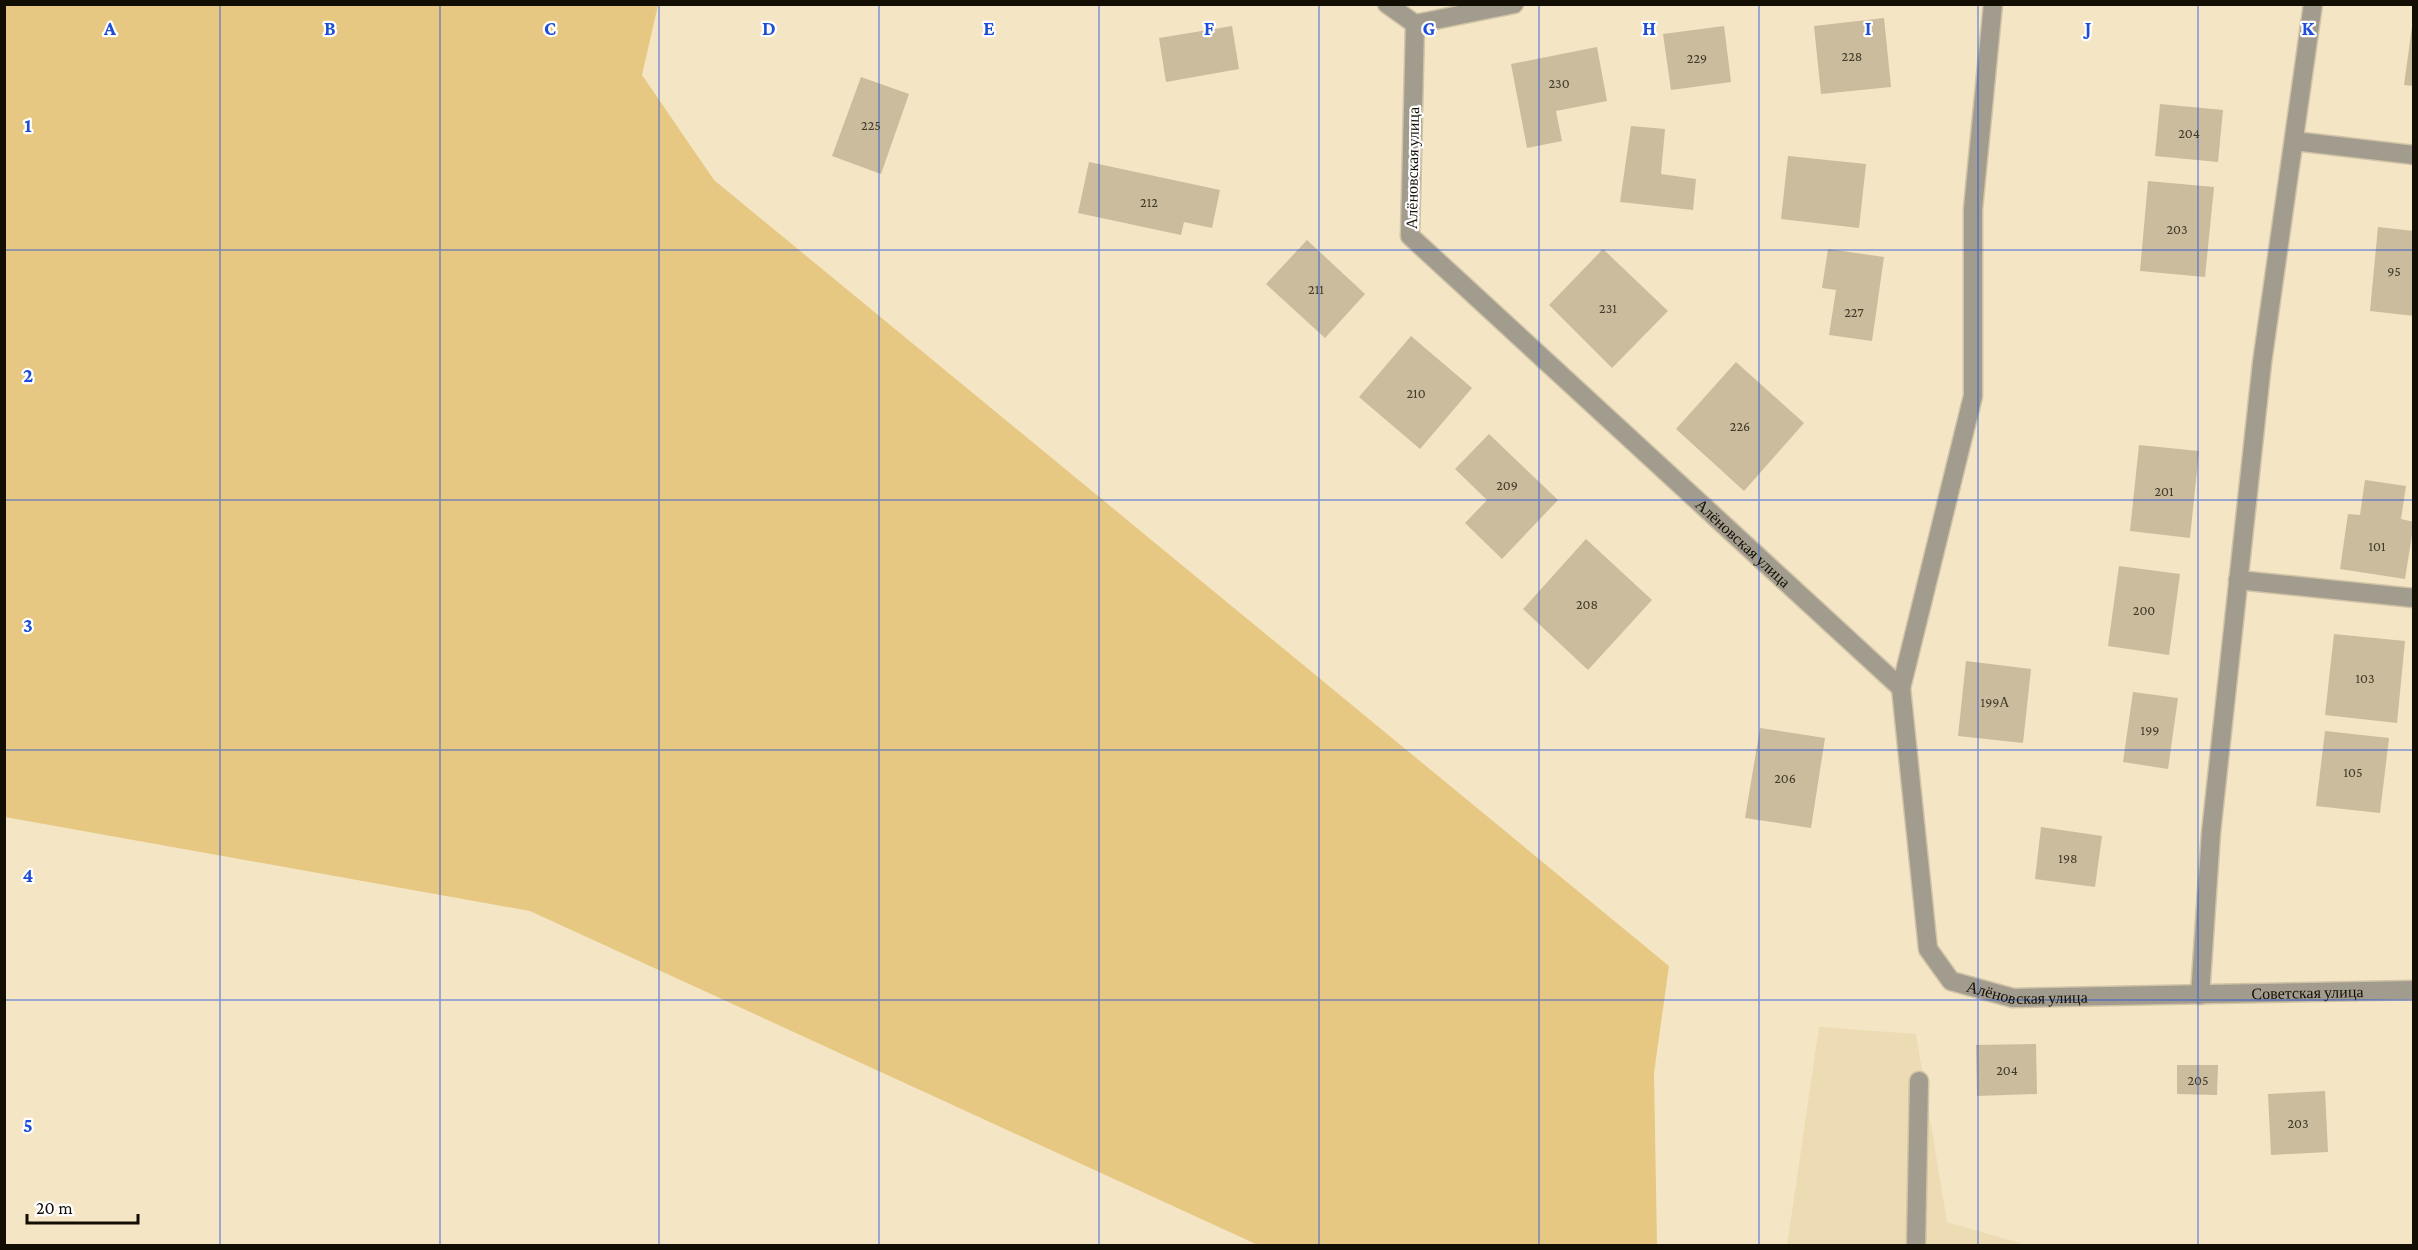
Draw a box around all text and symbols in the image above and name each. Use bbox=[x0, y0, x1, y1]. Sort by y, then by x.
text: A bbox=[103, 17, 117, 39]
text: B bbox=[324, 17, 336, 39]
text: C bbox=[544, 17, 556, 39]
text: D bbox=[762, 17, 776, 39]
text: E bbox=[983, 17, 995, 39]
text: F bbox=[1204, 17, 1215, 39]
text: G bbox=[1423, 17, 1436, 39]
text: H bbox=[1642, 17, 1656, 39]
text: I bbox=[1865, 17, 1872, 39]
text: J bbox=[2083, 17, 2092, 39]
text: K bbox=[2302, 17, 2316, 39]
house number: 228 bbox=[1842, 48, 1862, 64]
house number: 229 bbox=[1687, 50, 1707, 66]
house number: 230 bbox=[1548, 75, 1570, 91]
street label: Алёновская улица bbox=[1403, 107, 1423, 229]
text: 1 bbox=[24, 114, 32, 136]
house number: 225 bbox=[861, 117, 881, 133]
house number: 204 bbox=[2178, 125, 2200, 141]
house number: 212 bbox=[1140, 194, 1158, 210]
house number: 203 bbox=[2166, 221, 2188, 237]
house number: 95 bbox=[2387, 263, 2401, 279]
house number: 211 bbox=[1308, 281, 1324, 297]
house number: 231 bbox=[1599, 300, 1617, 316]
house number: 227 bbox=[1844, 304, 1864, 320]
text: 2 bbox=[23, 364, 33, 386]
house number: 210 bbox=[1406, 385, 1426, 401]
house number: 226 bbox=[1730, 418, 1750, 434]
house number: 209 bbox=[1496, 477, 1518, 493]
house number: 201 bbox=[2154, 483, 2174, 499]
street label: Алёновская улица bbox=[1692, 495, 1794, 591]
house number: 101 bbox=[2368, 538, 2386, 554]
house number: 208 bbox=[1576, 596, 1598, 612]
house number: 200 bbox=[2133, 602, 2155, 618]
text: 3 bbox=[23, 614, 33, 636]
house number: 103 bbox=[2355, 670, 2375, 686]
house number: 199А bbox=[1981, 694, 2010, 710]
house number: 199 bbox=[2141, 722, 2159, 738]
house number: 105 bbox=[2343, 764, 2363, 780]
house number: 206 bbox=[1774, 770, 1796, 786]
house number: 198 bbox=[2058, 850, 2078, 866]
text: 4 bbox=[23, 864, 34, 886]
street label: Алёновская улица bbox=[1965, 978, 2088, 1008]
street label: Советская улица bbox=[2251, 983, 2364, 1002]
house number: 204 bbox=[1996, 1062, 2018, 1078]
house number: 205 bbox=[2187, 1072, 2209, 1088]
text: 5 bbox=[23, 1114, 33, 1136]
house number: 203 bbox=[2287, 1115, 2309, 1131]
scale bar bbox=[27, 1187, 138, 1225]
text: 20 m bbox=[36, 1198, 73, 1218]

